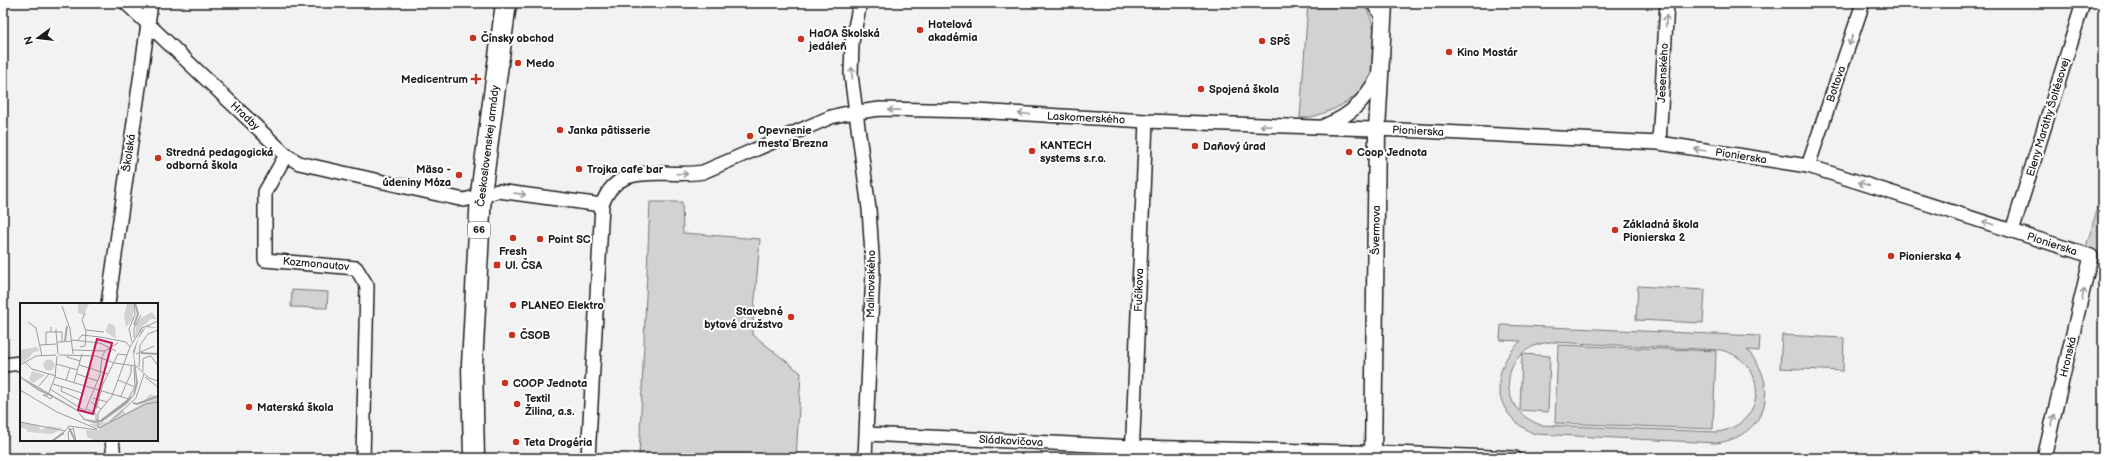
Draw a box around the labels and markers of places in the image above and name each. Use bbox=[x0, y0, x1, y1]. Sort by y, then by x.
place label: Hotelová akadémia bbox=[928, 18, 978, 44]
marker: Hotelová akadémia bbox=[915, 25, 925, 35]
place label: HaOA Školská jedáleň bbox=[808, 26, 880, 53]
place label: Čínsky obchod bbox=[481, 31, 554, 45]
marker: Čínsky obchod bbox=[468, 33, 478, 43]
marker: HaOA Školská jedáleň bbox=[796, 34, 806, 44]
place label: SPŠ bbox=[1270, 34, 1291, 48]
marker: SPŠ bbox=[1257, 36, 1267, 46]
place label: Kino Mostár bbox=[1457, 46, 1518, 59]
marker: Kino Mostár bbox=[1444, 47, 1454, 57]
place label: Medo bbox=[526, 57, 555, 70]
marker: Medo bbox=[513, 58, 523, 68]
place label: Medicentrum bbox=[401, 73, 468, 86]
marker: Medicentrum bbox=[471, 74, 481, 84]
place label: Spojená škola bbox=[1209, 83, 1279, 96]
marker: Spojená škola bbox=[1196, 84, 1206, 94]
place label: Janka pâtisserie bbox=[568, 124, 650, 137]
place label: Opevnenie mesta Brezna bbox=[758, 124, 828, 150]
marker: Janka pâtisserie bbox=[555, 125, 565, 135]
marker: Opevnenie mesta Brezna bbox=[745, 131, 755, 141]
place label: KANTECH systems s.r.o. bbox=[1040, 139, 1106, 165]
place label: Daňový úrad bbox=[1203, 140, 1266, 153]
marker: Daňový úrad bbox=[1190, 141, 1200, 151]
place label: Stredná pedagogická odborná škola bbox=[166, 146, 273, 172]
marker: KANTECH systems s.r.o. bbox=[1027, 146, 1037, 156]
place label: Coop Jednota bbox=[1357, 146, 1427, 159]
marker: Coop Jednota bbox=[1344, 147, 1354, 157]
marker: Stredná pedagogická odborná škola bbox=[153, 153, 163, 163]
place label: Mäso - údeniny Móza bbox=[382, 163, 451, 189]
place label: Trojka cafe bar bbox=[587, 163, 664, 176]
marker: Trojka cafe bar bbox=[574, 164, 584, 174]
marker: Mäso - údeniny Móza bbox=[454, 170, 464, 180]
place label: Základná škola Pionierska 2 bbox=[1623, 218, 1699, 244]
marker: Základná škola Pionierska 2 bbox=[1610, 225, 1620, 235]
marker: Fresh bbox=[508, 233, 518, 243]
place label: Point SC bbox=[548, 233, 591, 246]
marker: Point SC bbox=[535, 234, 545, 244]
place label: Fresh bbox=[499, 245, 527, 258]
place label: Pionierska 4 bbox=[1899, 250, 1962, 263]
marker: Pionierska 4 bbox=[1886, 251, 1896, 261]
place label: Ul. ČSA bbox=[505, 258, 542, 272]
marker: Ul. ČSA bbox=[492, 260, 502, 270]
place label: PLANEO Elektro bbox=[521, 299, 604, 312]
marker: PLANEO Elektro bbox=[508, 300, 518, 310]
place label: Stavebné bytové družstvo bbox=[704, 305, 783, 331]
marker: Stavebné bytové družstvo bbox=[786, 312, 796, 322]
place label: ČSOB bbox=[520, 328, 551, 342]
marker: ČSOB bbox=[507, 330, 517, 340]
place label: COOP Jednota bbox=[513, 377, 587, 390]
marker: COOP Jednota bbox=[500, 378, 510, 388]
place label: Textil Žilina, a.s. bbox=[525, 392, 575, 418]
marker: Textil Žilina, a.s. bbox=[512, 399, 522, 409]
place label: Materská škola bbox=[257, 401, 334, 414]
marker: Materská škola bbox=[244, 402, 254, 412]
place label: Teta Drogéria bbox=[524, 436, 592, 449]
marker: Teta Drogéria bbox=[511, 437, 521, 447]

